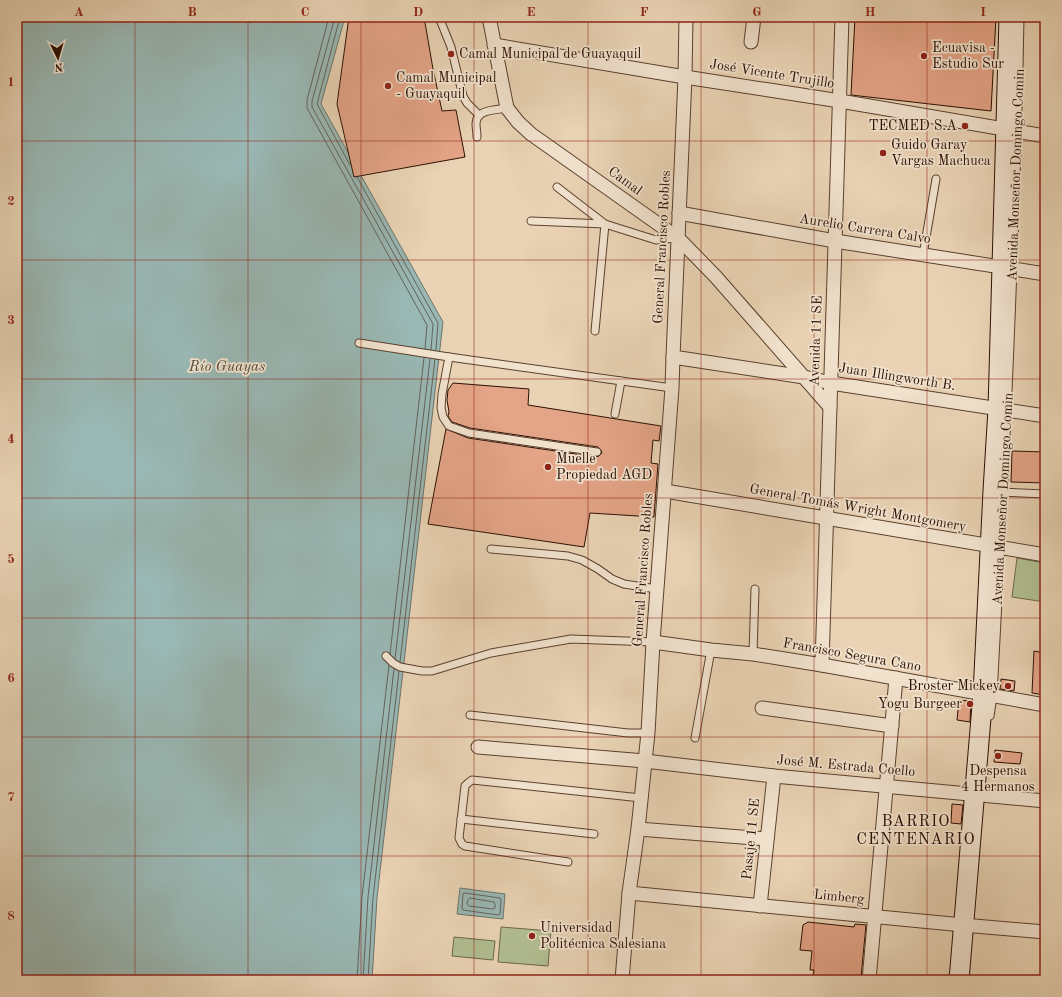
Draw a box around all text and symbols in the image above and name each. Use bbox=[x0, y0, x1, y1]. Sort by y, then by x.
text: A bbox=[74, 6, 84, 19]
text: B bbox=[187, 6, 197, 19]
text: C bbox=[301, 6, 309, 19]
text: D bbox=[413, 6, 423, 19]
text: E bbox=[527, 6, 536, 19]
text: F bbox=[640, 6, 649, 19]
text: G bbox=[752, 6, 762, 19]
text: H bbox=[865, 6, 876, 19]
text: I bbox=[980, 6, 986, 19]
north arrow bbox=[38, 38, 78, 78]
place label: Ecuavisa - Estudio Sur bbox=[932, 41, 1004, 71]
place label: Camal Municipal de Guayaquil bbox=[459, 47, 641, 61]
marker: Camal Municipal de Guayaquil bbox=[446, 49, 456, 59]
marker: Ecuavisa - Estudio Sur bbox=[919, 51, 929, 61]
street label: José Vicente Trujillo bbox=[709, 57, 835, 91]
text: N bbox=[53, 61, 63, 72]
street label: Avenida Monseñor Domingo Comin bbox=[1005, 68, 1027, 282]
place label: Camal Municipal - Guayaquil bbox=[396, 71, 497, 101]
text: 1 bbox=[7, 76, 15, 89]
marker: Camal Municipal - Guayaquil bbox=[383, 81, 393, 91]
place label: TECMED S.A bbox=[868, 119, 957, 133]
marker: TECMED S.A bbox=[960, 121, 970, 131]
place label: Guido Garay Vargas Machuca bbox=[891, 138, 991, 168]
marker: Guido Garay Vargas Machuca bbox=[878, 148, 888, 158]
street label: Camal bbox=[605, 164, 645, 198]
street label: General Francisco Robles bbox=[651, 170, 673, 324]
text: 2 bbox=[7, 195, 15, 208]
street label: Aurelio Carrera Calvo bbox=[798, 212, 932, 246]
street label: Avenida 11 SE bbox=[807, 295, 825, 387]
text: 3 bbox=[7, 314, 15, 327]
water label: Río Guayas bbox=[188, 360, 265, 375]
street label: Juan Illingworth B. bbox=[837, 361, 957, 393]
street label: Avenida Monseñor Domingo Comin bbox=[990, 392, 1016, 606]
text: 4 bbox=[7, 433, 15, 446]
place label: Muelle Propiedad AGD bbox=[556, 452, 652, 482]
marker: Muelle Propiedad AGD bbox=[543, 462, 553, 472]
street label: General Tomás Wright Montgomery bbox=[749, 482, 968, 534]
street label: General Francisco Robles bbox=[631, 493, 655, 647]
text: 5 bbox=[7, 553, 15, 566]
street label: Francisco Segura Cano bbox=[782, 636, 922, 674]
text: 6 bbox=[7, 672, 15, 685]
place label: Broster Mickey bbox=[908, 679, 1001, 693]
marker: Broster Mickey bbox=[1003, 681, 1013, 691]
place label: Yogu Burgeer bbox=[878, 697, 962, 711]
marker: Yogu Burgeer bbox=[965, 699, 975, 709]
marker: Despensa 4 Hermanos bbox=[993, 751, 1003, 761]
street label: José M. Estrada Coello bbox=[776, 753, 916, 779]
place label: Despensa 4 Hermanos bbox=[961, 764, 1035, 794]
text: 7 bbox=[7, 791, 15, 804]
street label: Pasaje 11 SE bbox=[740, 797, 762, 881]
district label: BARRIO CENTENARIO bbox=[856, 814, 976, 848]
street label: Limberg bbox=[813, 887, 866, 907]
text: 8 bbox=[7, 910, 15, 923]
place label: Universidad Politécnica Salesiana bbox=[540, 921, 666, 951]
marker: Universidad Politécnica Salesiana bbox=[527, 931, 537, 941]

